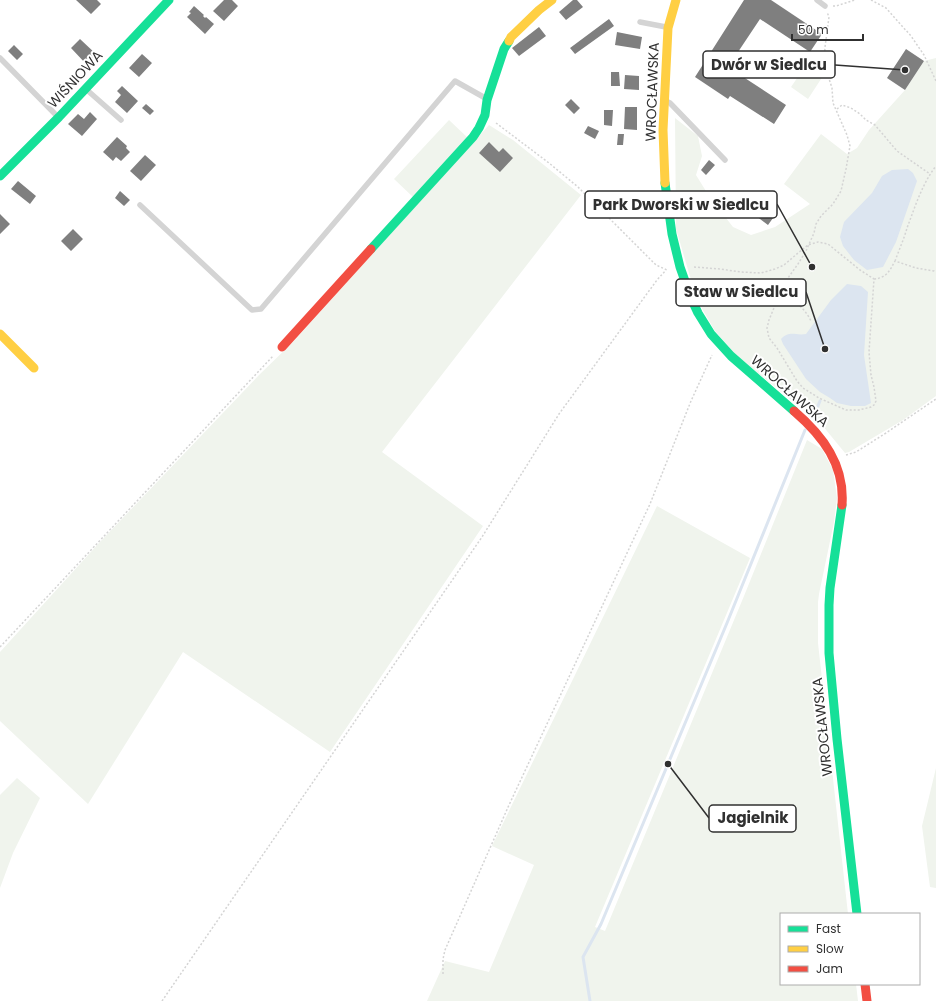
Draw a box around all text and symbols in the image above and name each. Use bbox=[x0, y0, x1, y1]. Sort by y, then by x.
scale bar bbox=[792, 16, 863, 42]
text: 50 m bbox=[798, 21, 829, 38]
street label: WROCŁAWSKA bbox=[640, 42, 664, 142]
street label: WIŚNIOWA bbox=[43, 46, 107, 112]
callout: Dwór w Siedlcu bbox=[703, 51, 835, 78]
text: Dwór w Siedlcu bbox=[711, 54, 827, 75]
callout: Park Dworski w Siedlcu bbox=[585, 191, 777, 218]
text: Park Dworski w Siedlcu bbox=[593, 194, 769, 215]
callout: Staw w Siedlcu bbox=[676, 279, 806, 306]
text: Staw w Siedlcu bbox=[684, 281, 798, 302]
street label: WROCŁAWSKA bbox=[746, 350, 834, 432]
street label: WROCŁAWSKA bbox=[807, 677, 837, 777]
callout: Jagielnik bbox=[709, 805, 796, 832]
text: Jagielnik bbox=[718, 807, 789, 828]
legend bbox=[780, 913, 920, 985]
text: Fast bbox=[816, 920, 841, 937]
text: Slow bbox=[816, 940, 844, 957]
text: Jam bbox=[816, 960, 843, 977]

